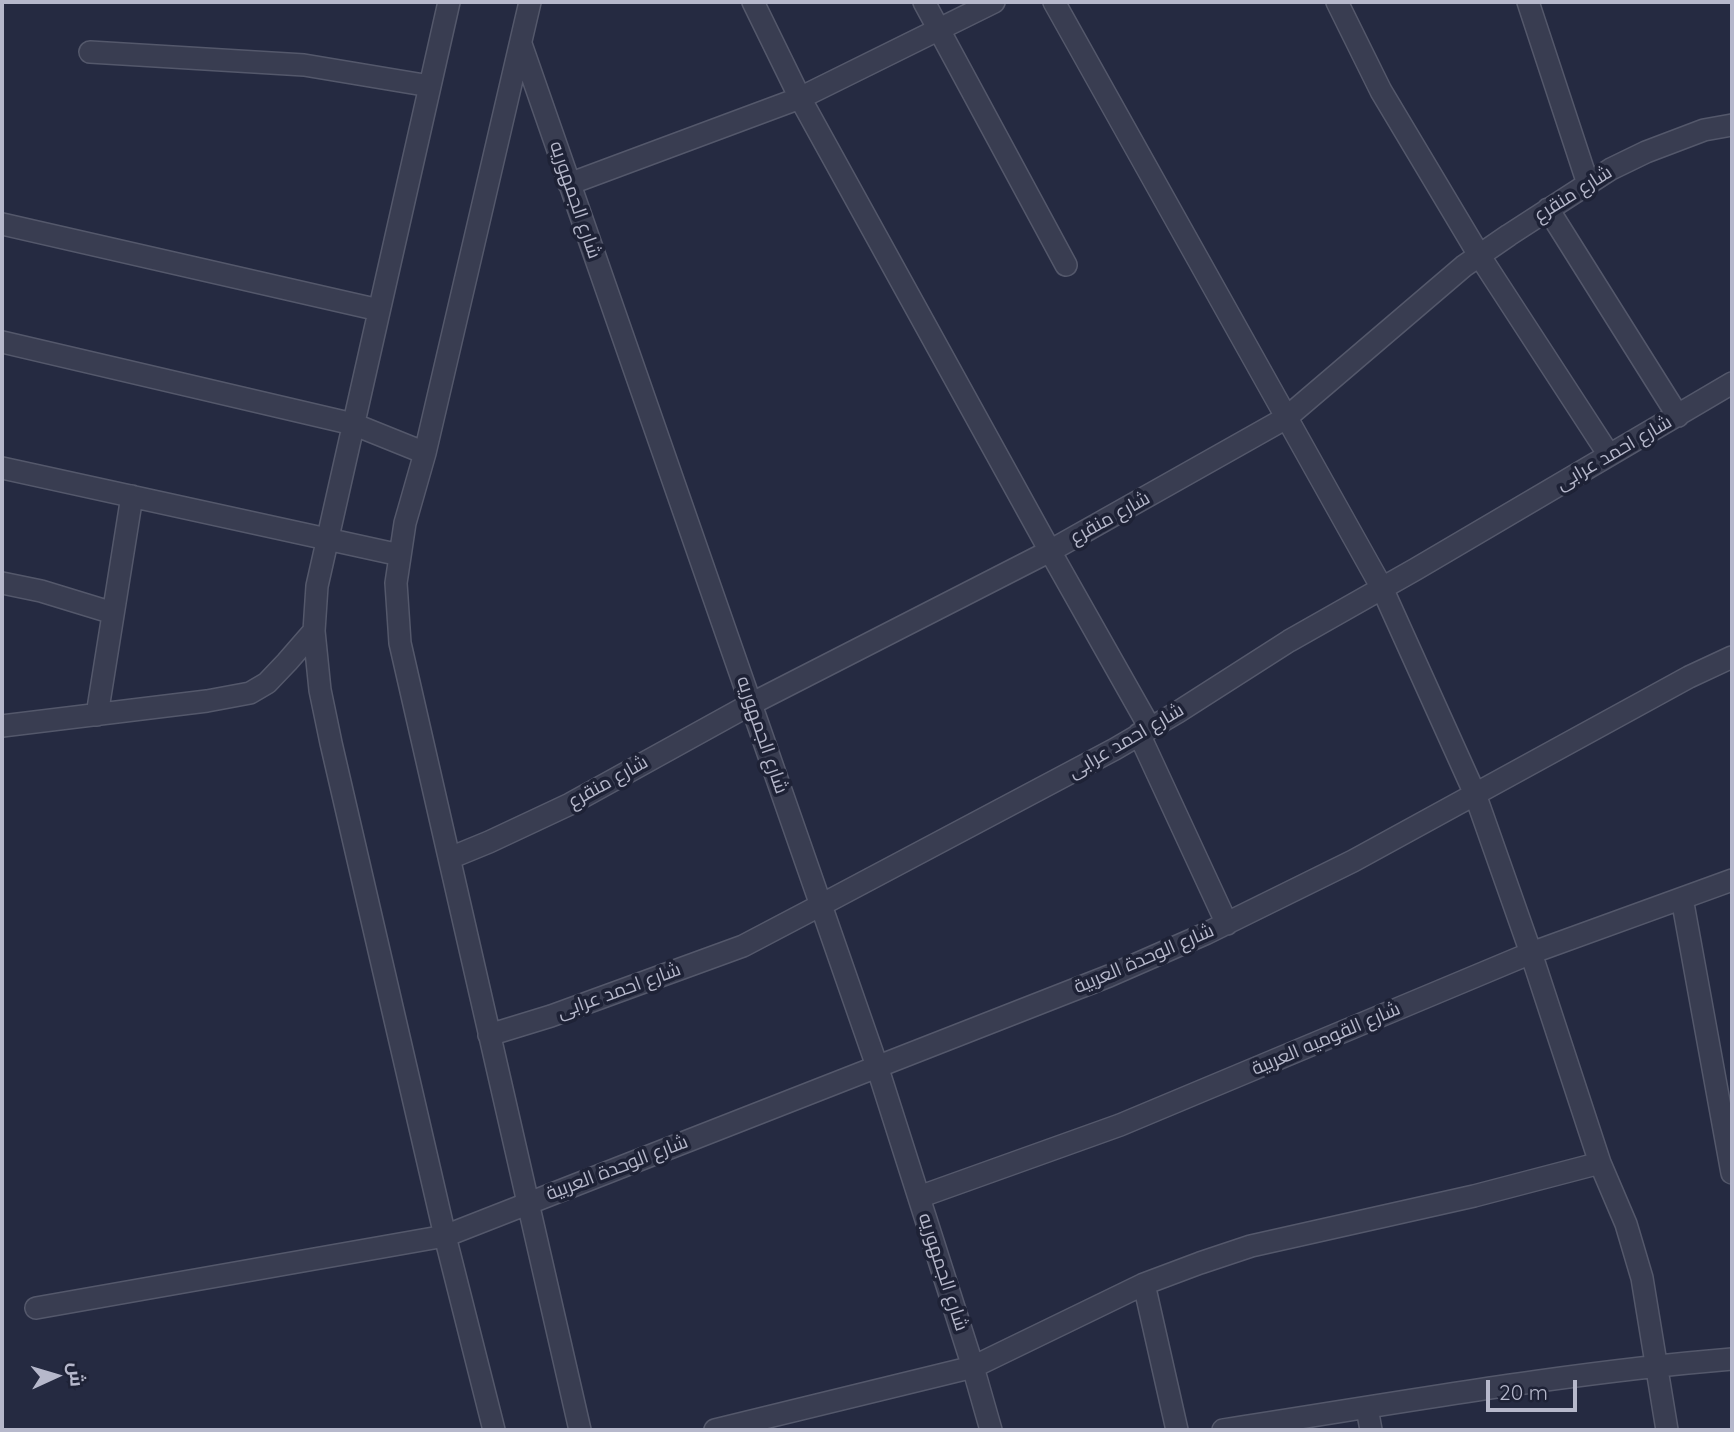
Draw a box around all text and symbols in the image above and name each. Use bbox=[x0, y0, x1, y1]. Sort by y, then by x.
street label: شارع الجمهوريه bbox=[544, 138, 606, 262]
street label: شارع منقرع bbox=[1530, 161, 1616, 227]
street label: شارع احمد عرابى bbox=[1552, 411, 1676, 495]
street label: شارع منقرع bbox=[1066, 487, 1154, 549]
street label: شارع الجمهوريه bbox=[731, 673, 793, 797]
street label: شارع احمد عرابى bbox=[1064, 699, 1188, 783]
street label: شارع منقرع bbox=[564, 751, 652, 813]
street label: شارع الوحدة العربية bbox=[1070, 919, 1218, 999]
street label: شارع احمد عرابى bbox=[554, 958, 684, 1024]
street label: شارع القوميه العربية bbox=[1248, 997, 1404, 1081]
street label: شارع الوحدة العربية bbox=[543, 1130, 691, 1206]
street label: شارع الجمهوريه bbox=[913, 1210, 973, 1334]
north arrow bbox=[21, 1341, 91, 1411]
text: ش bbox=[64, 1362, 90, 1388]
scale bar bbox=[1489, 1366, 1580, 1410]
text: 20 m bbox=[1499, 1379, 1548, 1405]

